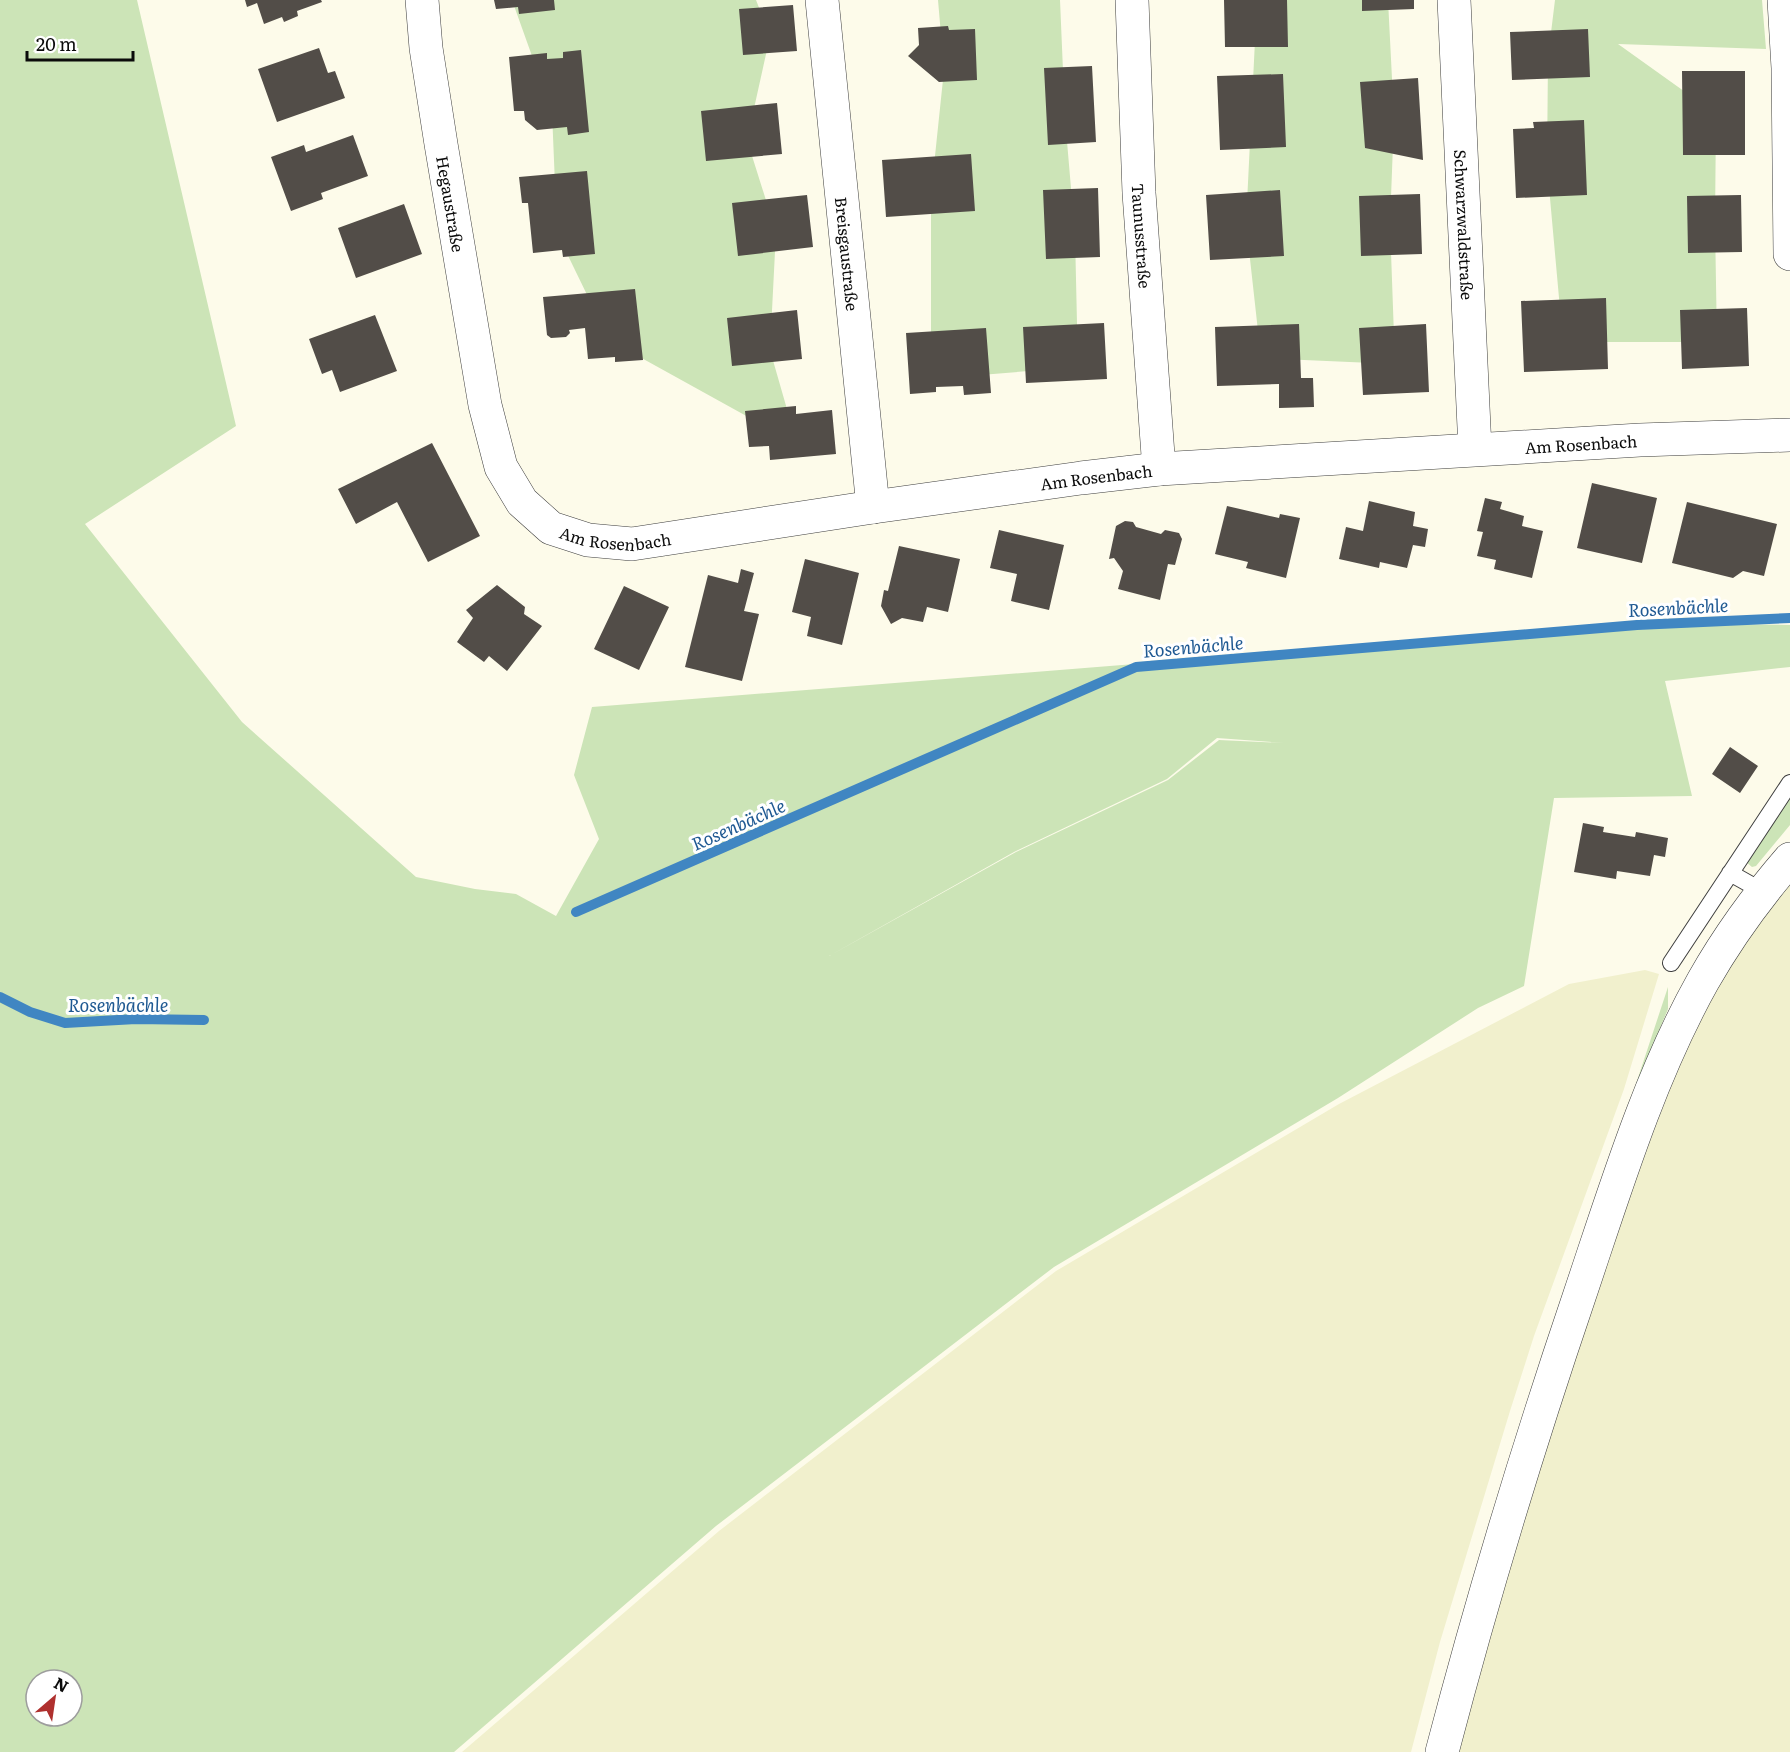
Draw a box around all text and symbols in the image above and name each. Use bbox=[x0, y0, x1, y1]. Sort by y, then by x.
scale bar bbox=[27, 24, 134, 62]
text: 20 m bbox=[36, 30, 77, 57]
street label: Schwarzwaldstraße bbox=[1449, 149, 1480, 301]
street label: Hegaustraße bbox=[431, 154, 471, 254]
street label: Taunusstraße bbox=[1127, 183, 1158, 289]
street label: Breisgaustraße bbox=[830, 196, 865, 312]
street label: Am Rosenbach bbox=[1524, 428, 1638, 459]
street label: Am Rosenbach bbox=[1039, 458, 1154, 496]
street label: Am Rosenbach bbox=[557, 520, 673, 556]
water label: Rosenbächle bbox=[1627, 591, 1729, 623]
water label: Rosenbächle bbox=[1142, 628, 1244, 664]
water label: Rosenbächle bbox=[687, 791, 789, 857]
water label: Rosenbächle bbox=[68, 991, 168, 1018]
north arrow bbox=[24, 1668, 84, 1728]
text: N bbox=[50, 1670, 73, 1698]

